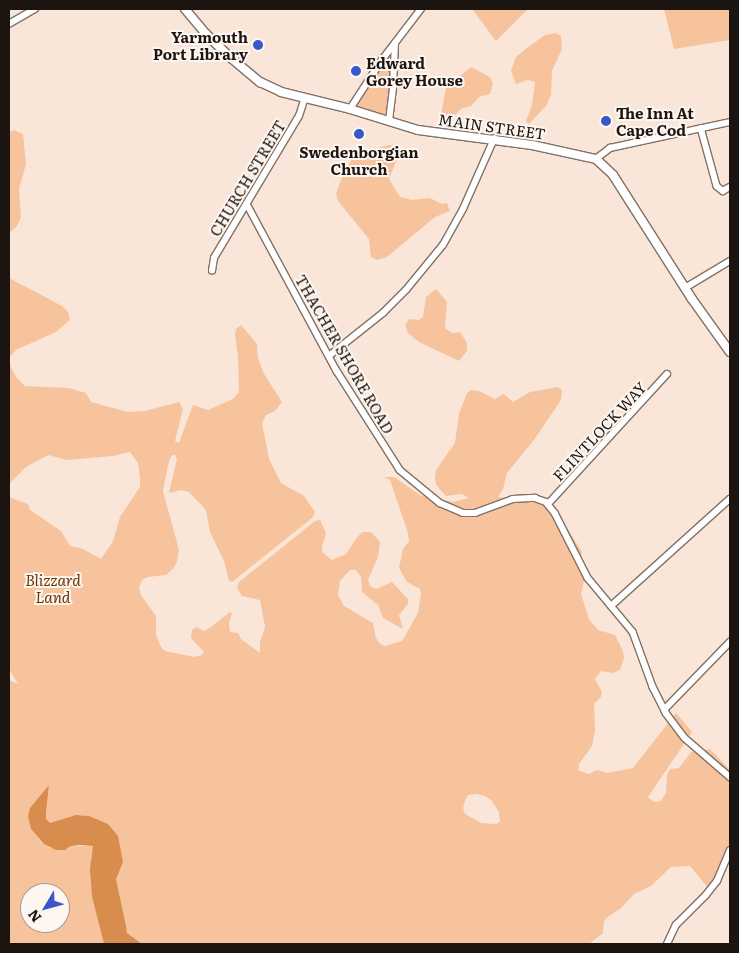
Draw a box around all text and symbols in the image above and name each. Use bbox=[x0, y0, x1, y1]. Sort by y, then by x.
place label: Yarmouth Port Library bbox=[153, 27, 248, 62]
marker: Yarmouth Port Library bbox=[252, 39, 264, 51]
place label: Edward Gorey House bbox=[366, 53, 463, 88]
marker: Edward Gorey House bbox=[350, 65, 362, 77]
place label: The Inn At Cape Cod bbox=[616, 103, 694, 138]
street label: MAIN STREET bbox=[437, 110, 547, 142]
marker: The Inn At Cape Cod bbox=[600, 115, 612, 127]
street label: CHURCH STREET bbox=[205, 117, 289, 239]
marker: Swedenborgian Church bbox=[353, 128, 365, 140]
place label: Swedenborgian Church bbox=[299, 142, 419, 177]
street label: THACHER SHORE ROAD bbox=[292, 271, 398, 437]
street label: FLINTLOCK WAY bbox=[548, 378, 650, 484]
park label: Blizzard Land bbox=[25, 570, 81, 605]
north arrow bbox=[20, 883, 70, 933]
text: N bbox=[22, 906, 45, 927]

